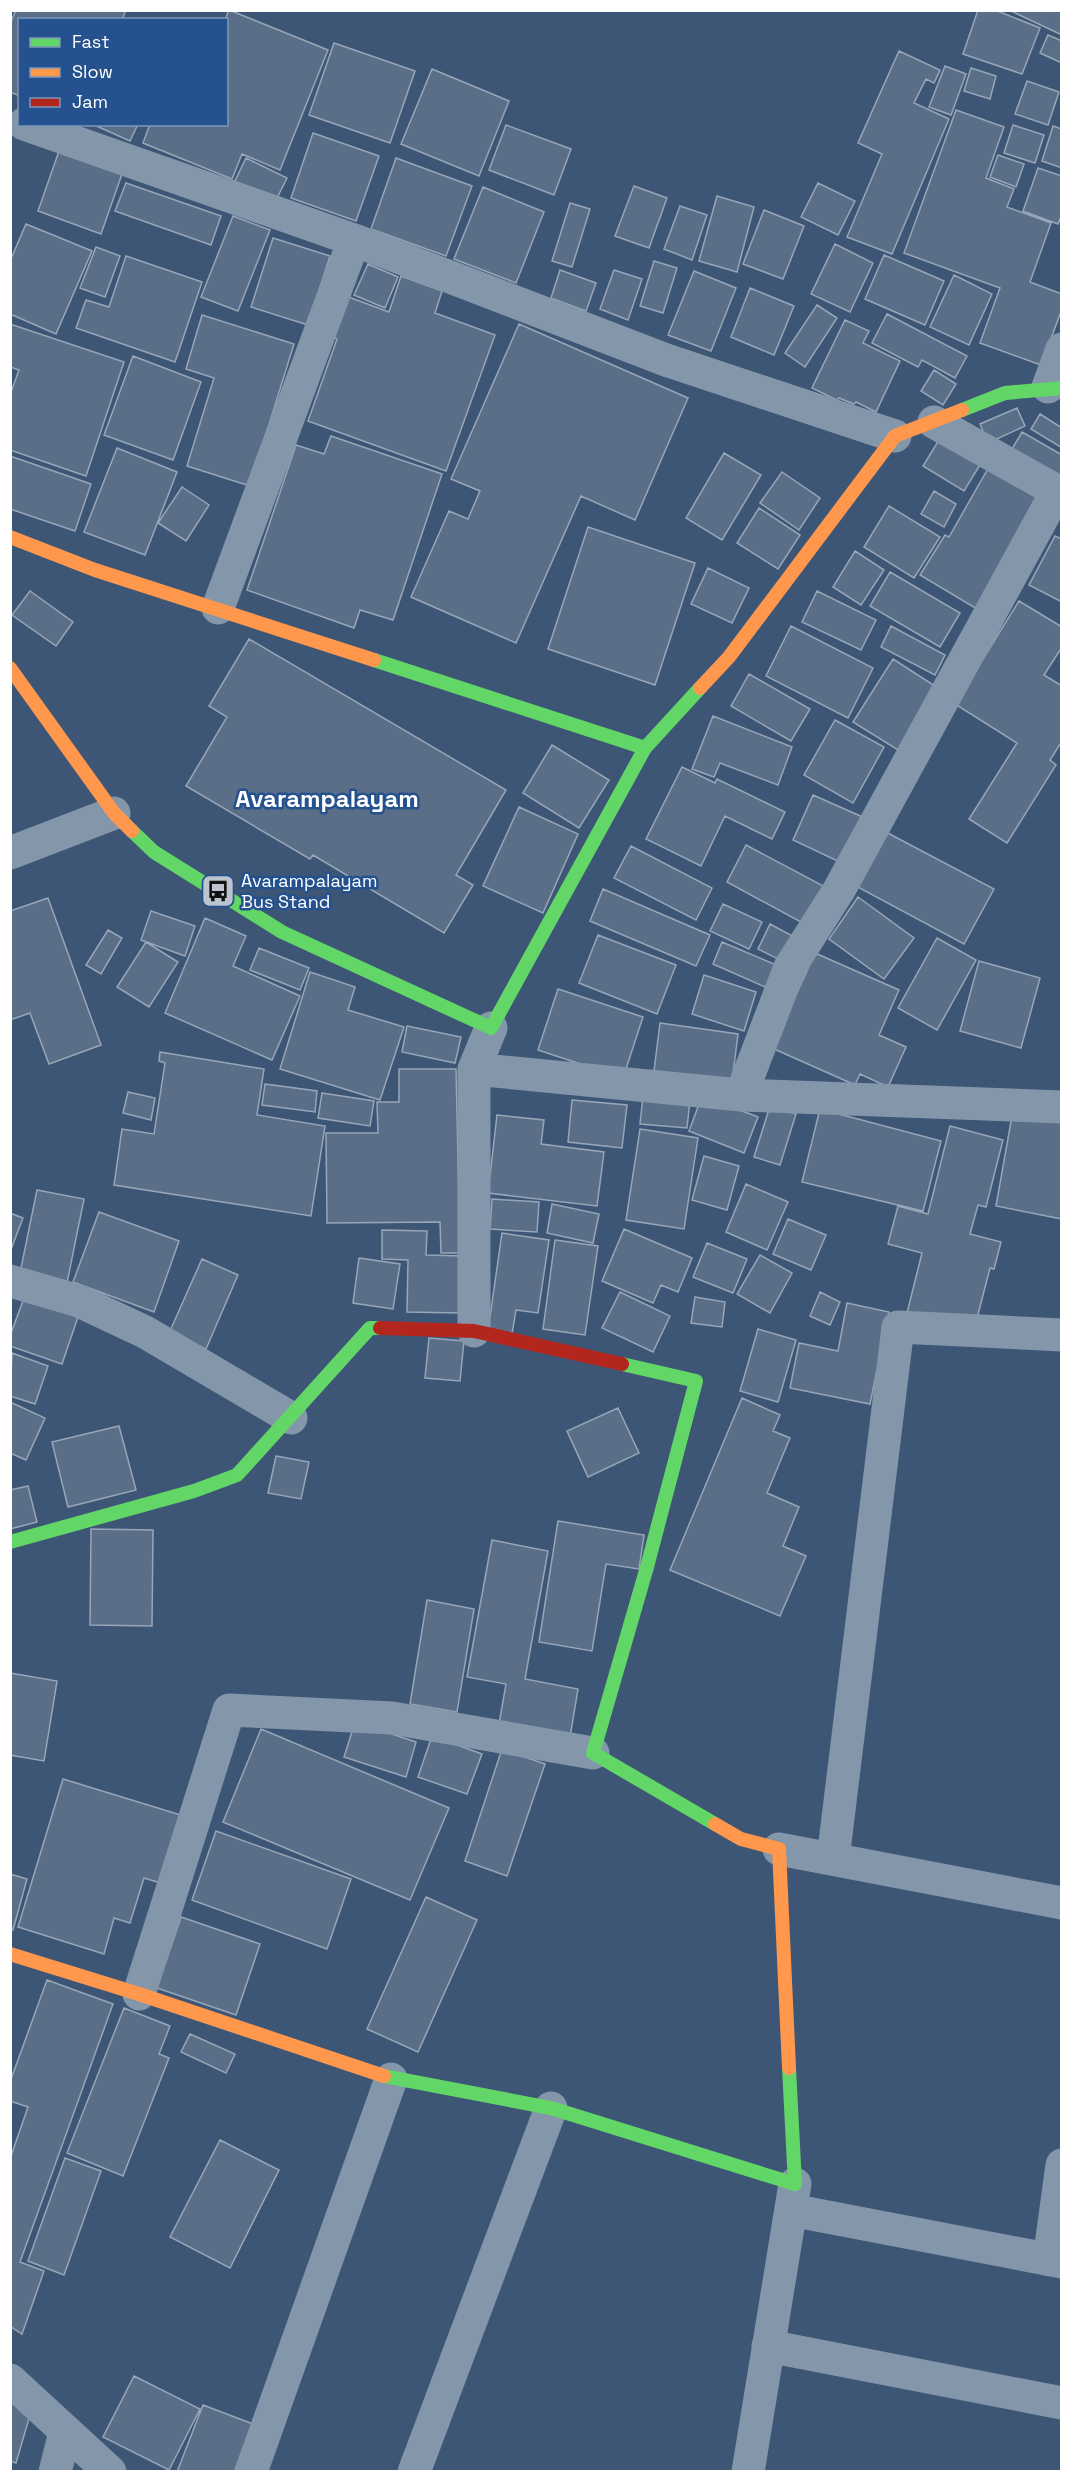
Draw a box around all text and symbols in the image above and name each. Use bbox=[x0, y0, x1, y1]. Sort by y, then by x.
legend bbox=[18, 18, 228, 126]
text: Fast bbox=[72, 30, 109, 53]
text: Slow bbox=[72, 60, 113, 83]
text: Jam bbox=[72, 90, 108, 113]
district label: Avarampalayam bbox=[235, 783, 419, 814]
place label: Avarampalayam Bus Stand bbox=[241, 869, 377, 913]
bus stop icon: Avarampalayam Bus Stand bbox=[200, 873, 236, 909]

